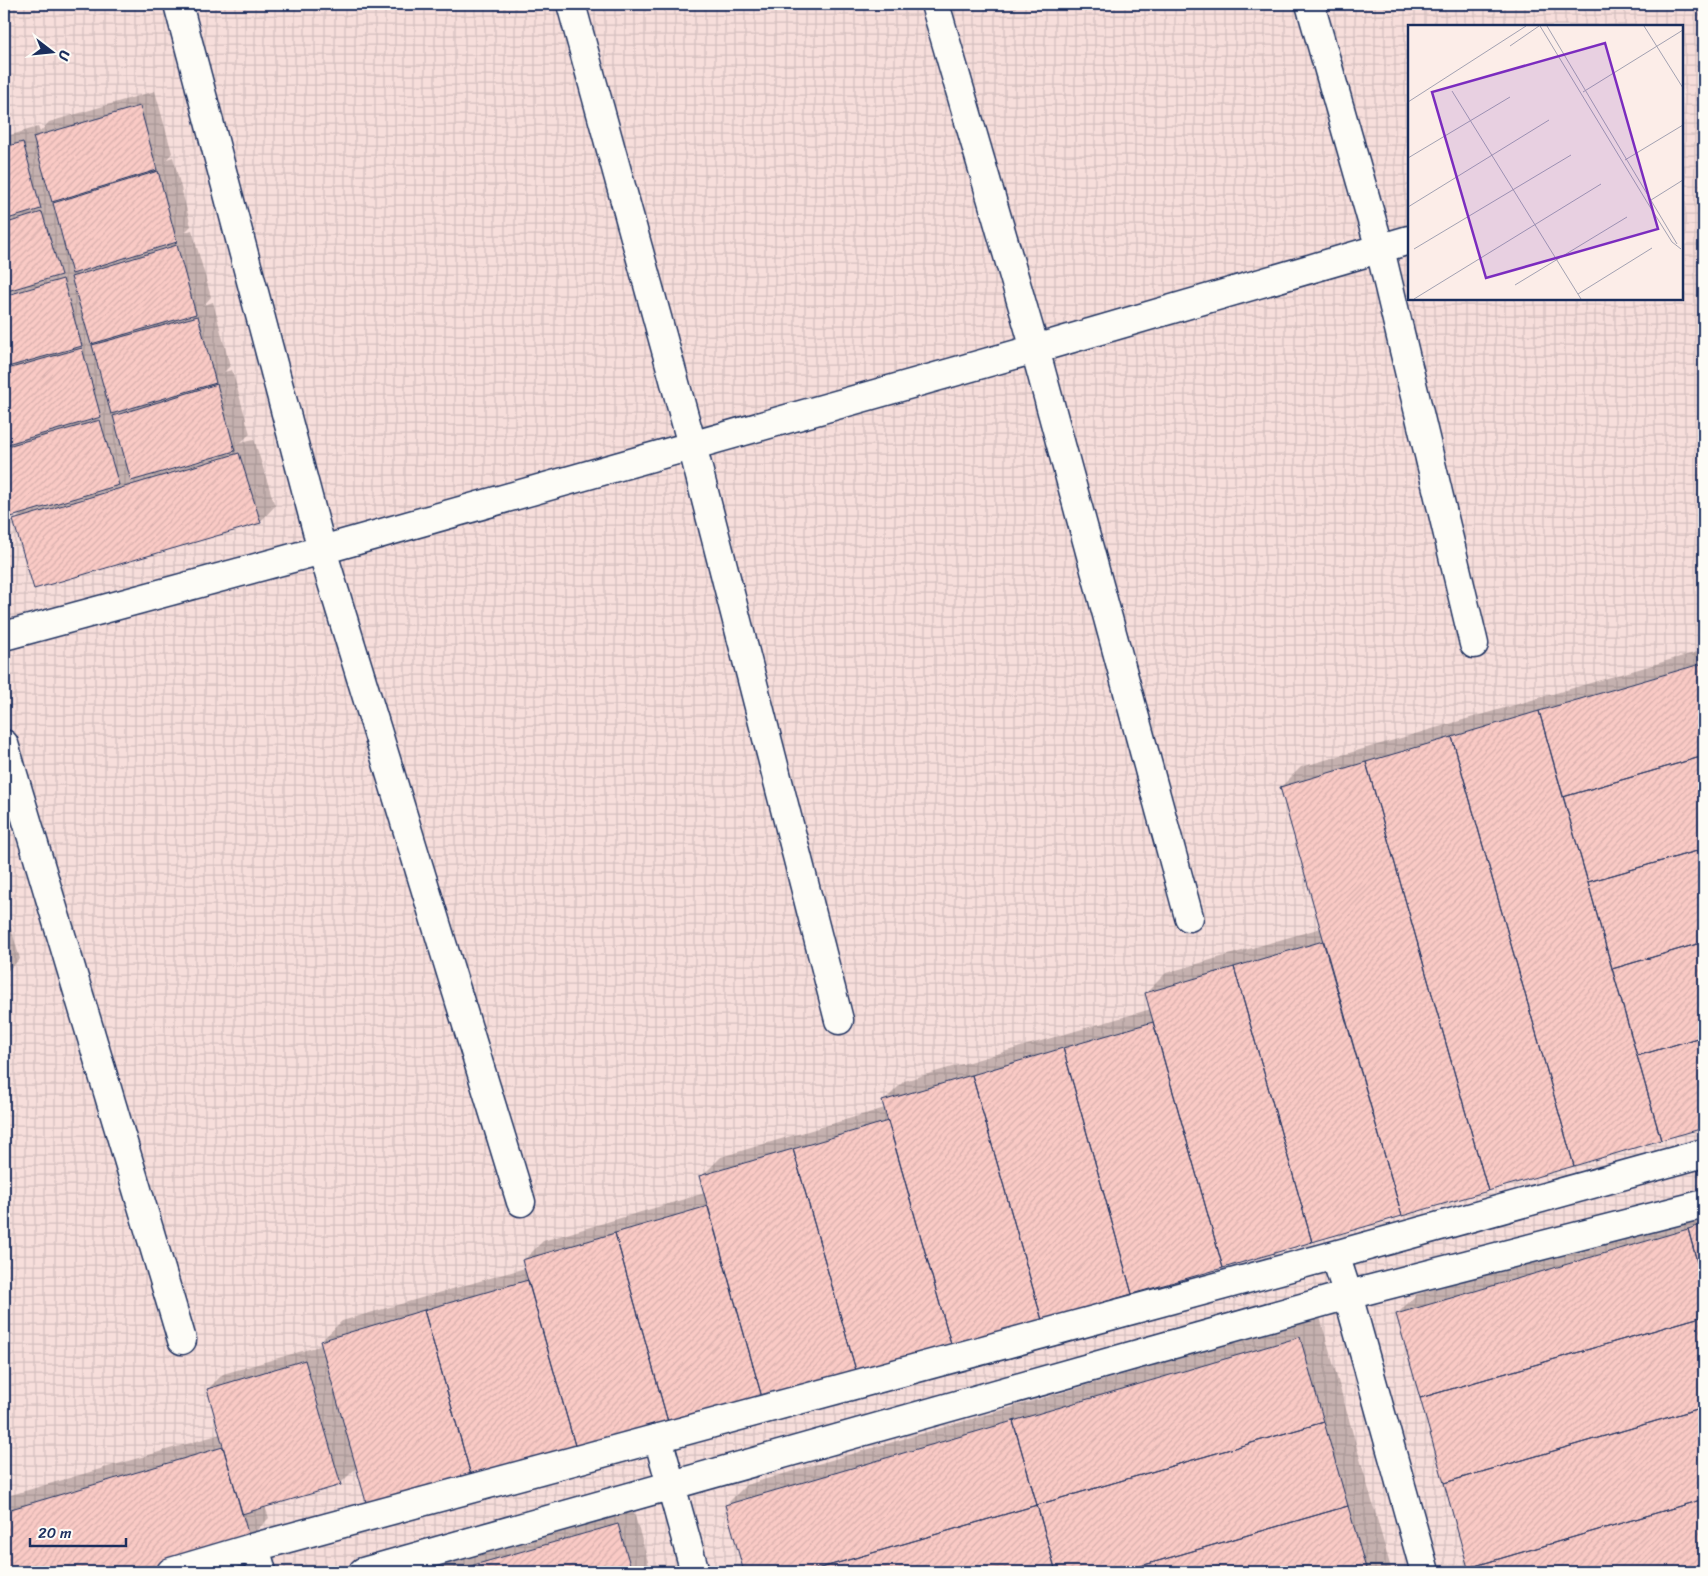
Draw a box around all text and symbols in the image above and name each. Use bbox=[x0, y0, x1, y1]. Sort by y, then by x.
inset map bbox=[1408, 25, 1683, 300]
north arrow bbox=[28, 28, 78, 78]
text: U bbox=[51, 48, 77, 64]
scale bar bbox=[30, 1516, 126, 1548]
text: 20 m bbox=[38, 1520, 72, 1546]

